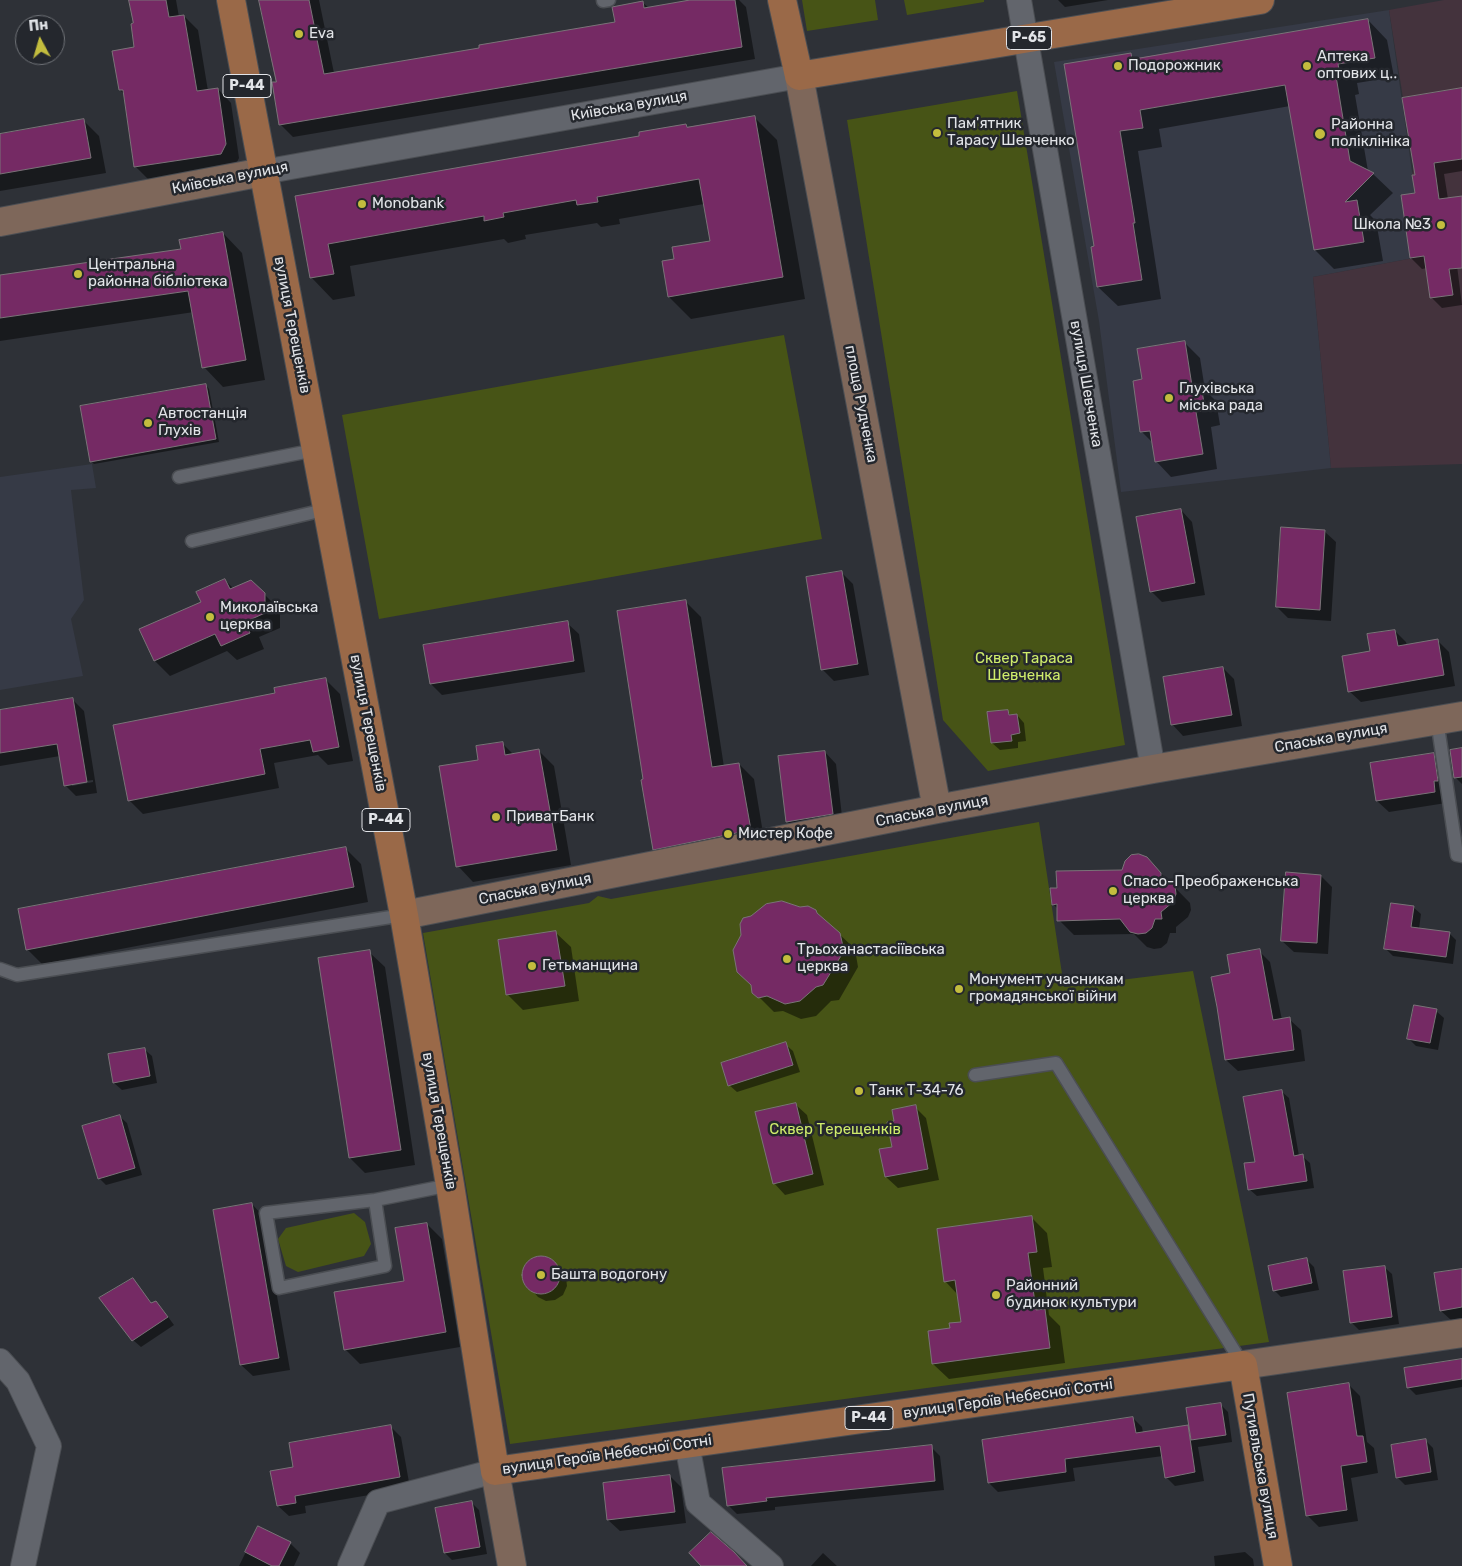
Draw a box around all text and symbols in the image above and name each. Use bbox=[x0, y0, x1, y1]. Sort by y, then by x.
north arrow bbox=[15, 15, 65, 65]
text: Пн bbox=[28, 16, 49, 35]
place label: Eva bbox=[309, 25, 334, 43]
road number: Р-65 bbox=[1006, 26, 1052, 49]
marker: Eva bbox=[293, 28, 305, 40]
place label: Аптека оптових ц‥ bbox=[1317, 48, 1397, 83]
place label: Подорожник bbox=[1128, 57, 1221, 75]
marker: Подорожник bbox=[1112, 60, 1124, 72]
marker: Аптека оптових ц‥ bbox=[1301, 60, 1313, 72]
road number: Р-44 bbox=[223, 74, 271, 98]
street label: Київська вулиця bbox=[569, 87, 689, 125]
place label: Пам'ятник Тарасу Шевченко bbox=[947, 115, 1075, 150]
place label: Районна поліклініка bbox=[1331, 116, 1410, 151]
marker: Пам'ятник Тарасу Шевченко bbox=[931, 127, 943, 139]
marker: Районна поліклініка bbox=[1313, 127, 1327, 141]
street label: Київська вулиця bbox=[170, 158, 290, 198]
place label: Monobank bbox=[372, 195, 444, 213]
marker: Monobank bbox=[356, 198, 368, 210]
place label: Школа №3 bbox=[1353, 216, 1431, 234]
marker: Школа №3 bbox=[1435, 219, 1447, 231]
street label: вулиця Терещенків bbox=[270, 255, 314, 395]
place label: Центральна районна бібліотека bbox=[88, 256, 228, 291]
marker: Центральна районна бібліотека bbox=[72, 268, 84, 280]
street label: вулиця Шевченка bbox=[1066, 319, 1106, 449]
street label: площа Рудченка bbox=[841, 344, 881, 464]
place label: Глухівська міська рада bbox=[1179, 380, 1263, 415]
marker: Глухівська міська рада bbox=[1163, 392, 1175, 404]
place label: Автостанція Глухів bbox=[158, 405, 247, 440]
marker: Автостанція Глухів bbox=[142, 417, 154, 429]
place label: Миколаївська церква bbox=[220, 599, 318, 634]
marker: Миколаївська церква bbox=[204, 611, 216, 623]
park label: Сквер Тараса Шевченка bbox=[975, 650, 1073, 685]
street label: вулиця Терещенків bbox=[346, 653, 390, 793]
street label: Спаська вулиця bbox=[1273, 719, 1389, 757]
street label: Спаська вулиця bbox=[874, 791, 990, 831]
road number: Р-44 bbox=[362, 808, 410, 832]
place label: ПриватБанк bbox=[506, 808, 594, 826]
marker: ПриватБанк bbox=[490, 811, 502, 823]
place label: Мистер Кофе bbox=[738, 825, 833, 843]
marker: Мистер Кофе bbox=[722, 828, 734, 840]
street label: Спаська вулиця bbox=[477, 869, 593, 909]
place label: Спасо-Преображенська церква bbox=[1123, 873, 1298, 908]
marker: Спасо-Преображенська церква bbox=[1107, 885, 1119, 897]
place label: Трьоханастасіївська церква bbox=[797, 941, 945, 976]
marker: Трьоханастасіївська церква bbox=[781, 953, 793, 965]
place label: Гетьманщина bbox=[542, 957, 638, 975]
marker: Гетьманщина bbox=[526, 960, 538, 972]
place label: Монумент учасникам громадянської війни bbox=[969, 971, 1124, 1006]
marker: Монумент учасникам громадянської війни bbox=[953, 983, 965, 995]
street label: вулиця Терещенків bbox=[418, 1051, 460, 1191]
place label: Танк Т-34-76 bbox=[869, 1082, 963, 1100]
marker: Танк Т-34-76 bbox=[853, 1085, 865, 1097]
park label: Сквер Терещенків bbox=[769, 1121, 901, 1139]
place label: Башта водогону bbox=[551, 1266, 667, 1284]
marker: Башта водогону bbox=[535, 1269, 547, 1281]
place label: Районний будинок культури bbox=[1006, 1277, 1137, 1312]
marker: Районний будинок культури bbox=[990, 1289, 1002, 1301]
street label: вулиця Героїв Небесної Сотні bbox=[902, 1375, 1114, 1423]
street label: Путивльська вулиця bbox=[1238, 1392, 1282, 1540]
road number: Р-44 bbox=[845, 1406, 893, 1430]
street label: вулиця Героїв Небесної Сотні bbox=[501, 1431, 713, 1479]

